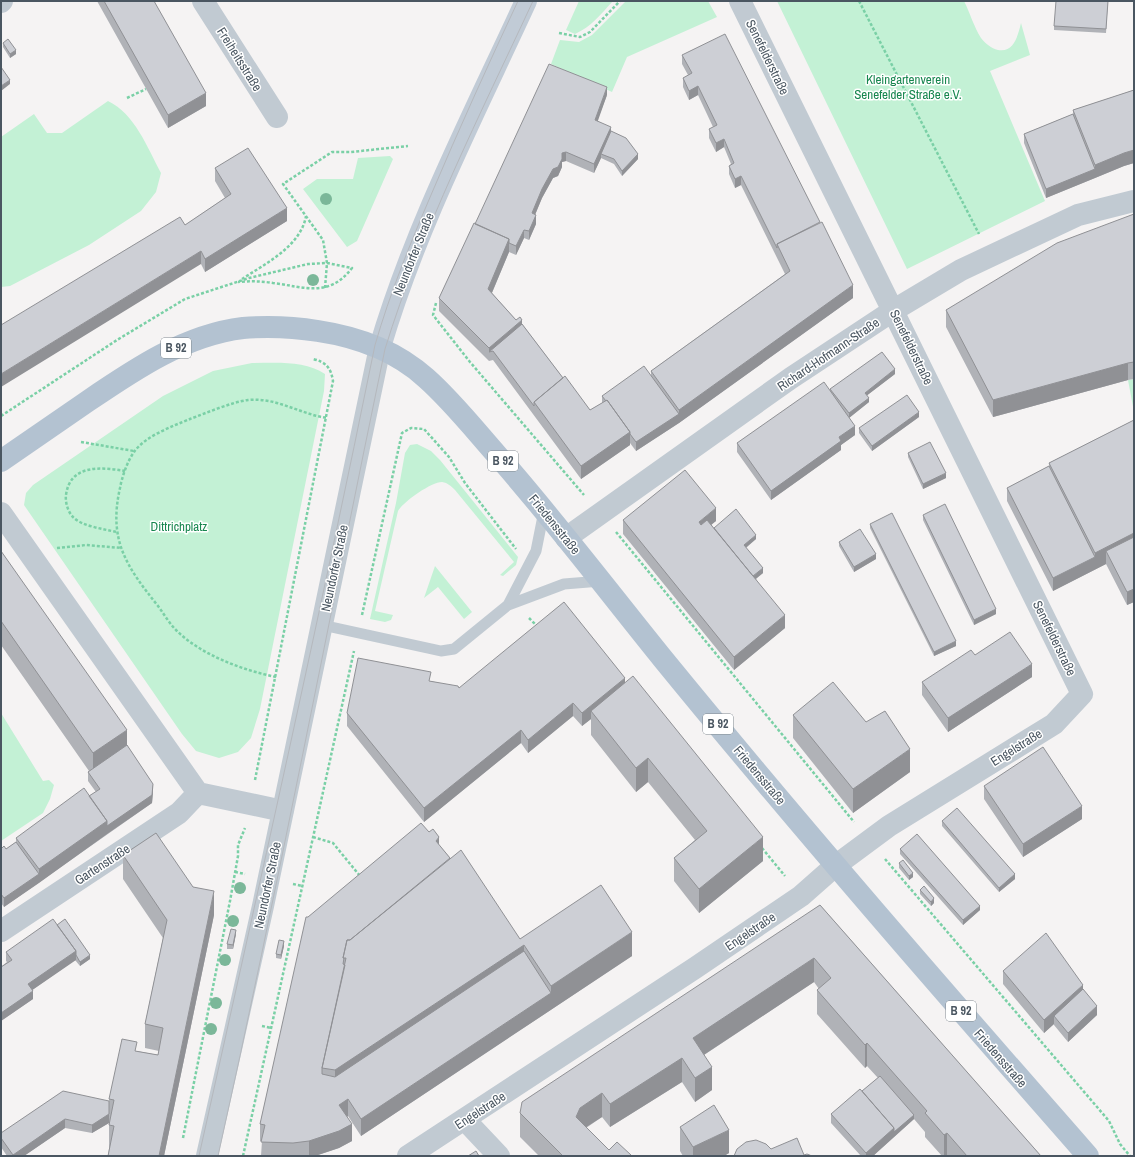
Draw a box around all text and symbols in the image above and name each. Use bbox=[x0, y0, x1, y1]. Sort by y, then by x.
street label: Senefelderstraße bbox=[742, 17, 793, 98]
street label: Freiheitsstraße bbox=[213, 24, 266, 94]
park label: Kleingartenverein Senefelder Straße e.V. bbox=[854, 71, 962, 103]
street label: Neundorfer Straße bbox=[389, 210, 438, 298]
street label: Senefelderstraße bbox=[886, 307, 937, 388]
street label: Richard-Hofmann-Straße bbox=[774, 314, 883, 395]
road number: B 92 bbox=[161, 338, 191, 358]
road number: B 92 bbox=[488, 451, 518, 471]
street label: Friedensstraße bbox=[525, 491, 584, 558]
park label: Dittrichplatz bbox=[151, 518, 207, 535]
street label: Neundorfer Straße bbox=[317, 523, 352, 613]
street label: Senefelderstraße bbox=[1029, 598, 1080, 679]
road number: B 92 bbox=[703, 714, 733, 734]
street label: Engelstraße bbox=[987, 725, 1045, 770]
street label: Friedensstraße bbox=[730, 742, 789, 809]
street label: Gartenstraße bbox=[71, 840, 133, 889]
street label: Neundorfer Straße bbox=[250, 840, 285, 930]
street label: Engelstraße bbox=[722, 908, 779, 955]
road number: B 92 bbox=[946, 1001, 976, 1021]
street label: Friedensstraße bbox=[970, 1025, 1031, 1091]
street label: Engelstraße bbox=[452, 1088, 509, 1133]

